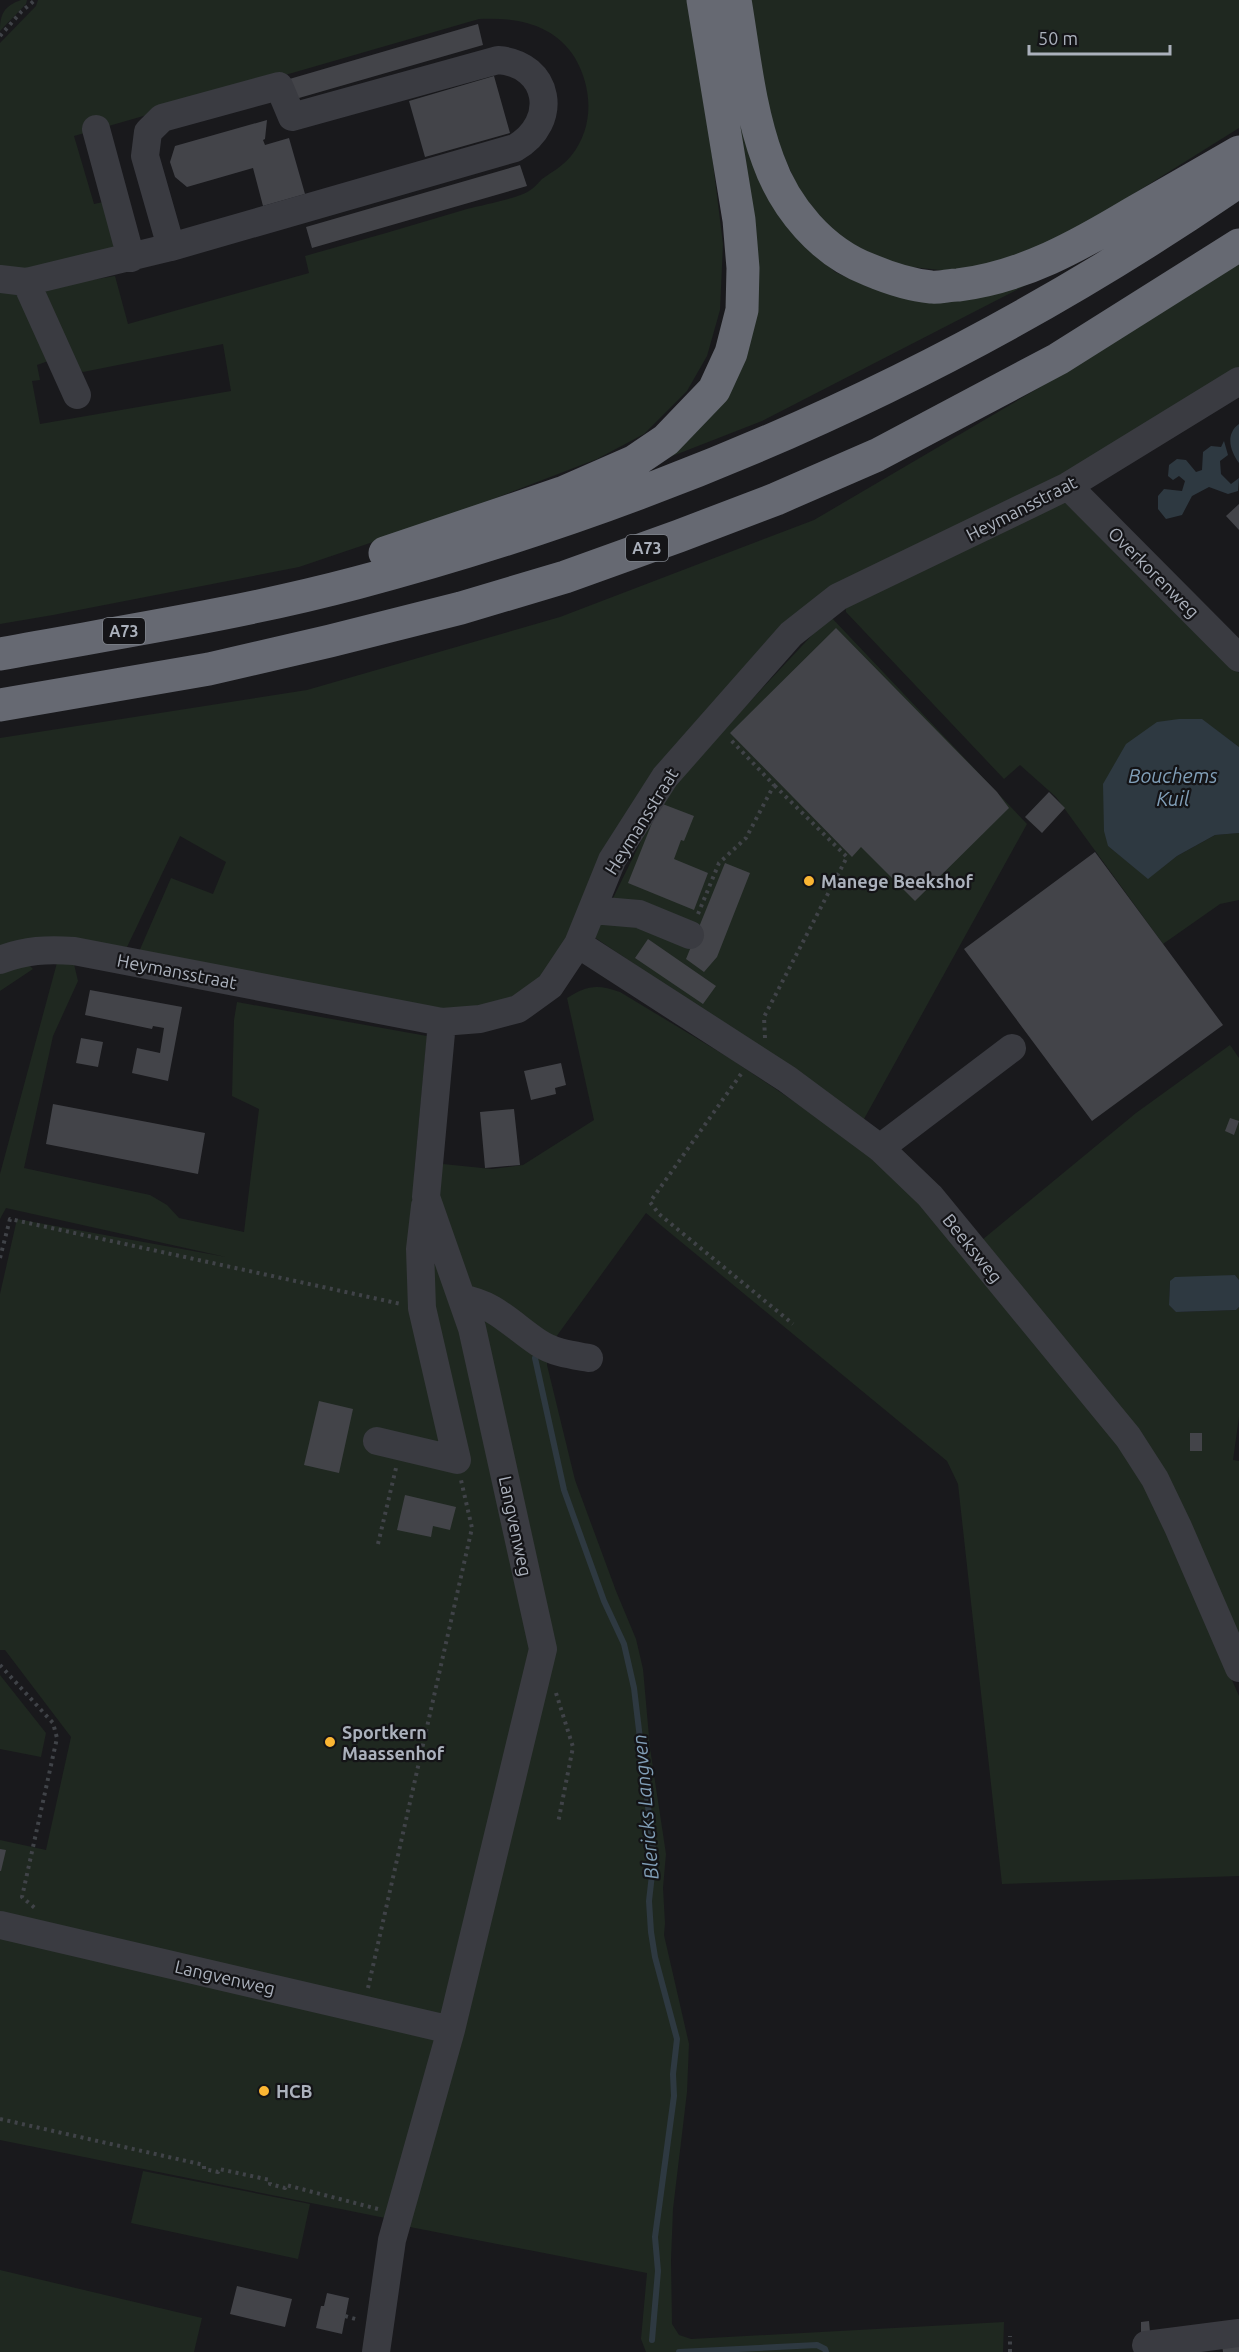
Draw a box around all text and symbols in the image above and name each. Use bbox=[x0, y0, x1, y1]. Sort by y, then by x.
scale bar bbox=[1029, 18, 1170, 56]
text: 50 m bbox=[1038, 28, 1078, 48]
street label: Heymansstraat bbox=[962, 472, 1080, 544]
street label: Overkorenweg bbox=[1105, 523, 1203, 621]
road number: A73 bbox=[626, 535, 668, 561]
road number: A73 bbox=[103, 618, 145, 644]
street label: Heymansstraat bbox=[600, 764, 682, 878]
water label: Bouchems Kuil bbox=[1128, 764, 1218, 810]
place label: Manege Beekshof bbox=[821, 871, 974, 891]
marker: Manege Beekshof bbox=[802, 874, 816, 888]
street label: Heymansstraat bbox=[116, 950, 238, 992]
street label: Beeksweg bbox=[939, 1210, 1007, 1286]
street label: Langvenweg bbox=[496, 1474, 536, 1578]
place label: Sportkern Maassenhof bbox=[342, 1722, 445, 1763]
water label: Blericks Langven bbox=[627, 1733, 663, 1881]
marker: Sportkern Maassenhof bbox=[323, 1735, 337, 1749]
street label: Langvenweg bbox=[173, 1956, 277, 1998]
place label: HCB bbox=[276, 2081, 313, 2101]
marker: HCB bbox=[257, 2084, 271, 2098]

